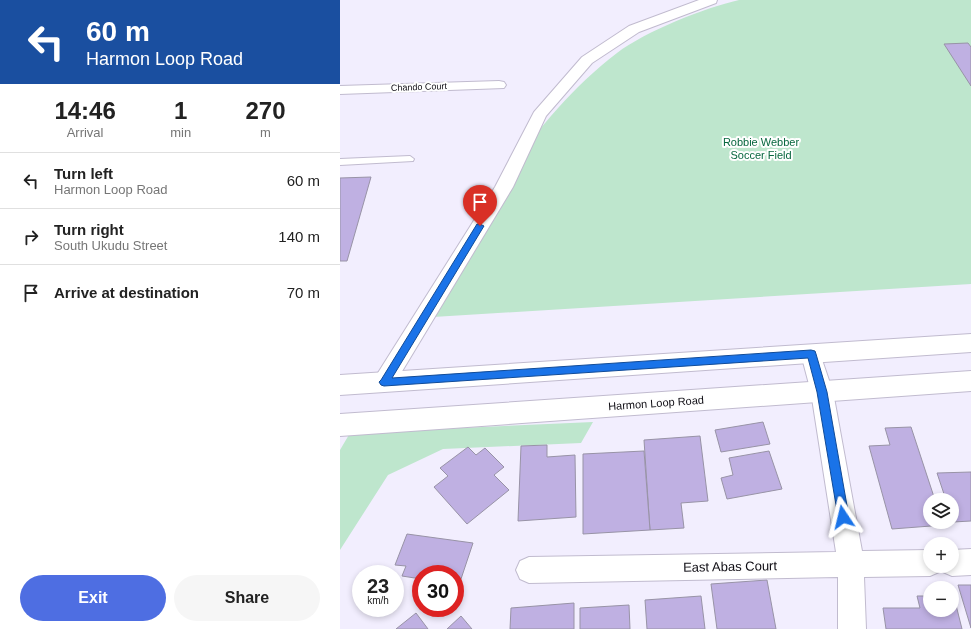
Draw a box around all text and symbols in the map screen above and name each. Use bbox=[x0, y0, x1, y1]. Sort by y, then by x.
icon: left bbox=[20, 16, 72, 68]
text: 60 m bbox=[86, 16, 150, 47]
text: Harmon Loop Road bbox=[86, 49, 243, 69]
street label: Chando Court bbox=[391, 81, 448, 93]
text: 14:46 bbox=[54, 97, 116, 124]
text: 1 bbox=[174, 97, 187, 124]
text: 270 bbox=[246, 97, 286, 124]
text: Arrival bbox=[67, 125, 104, 140]
text: min bbox=[170, 125, 191, 140]
text: m bbox=[260, 125, 271, 140]
park label: Robbie Webber Soccer Field bbox=[723, 136, 799, 161]
text: Turn left bbox=[54, 165, 113, 182]
icon: left bbox=[20, 170, 42, 192]
text: 60 m bbox=[287, 172, 320, 189]
text: Harmon Loop Road bbox=[54, 182, 167, 197]
pin bbox=[463, 185, 497, 226]
icon: arrive bbox=[469, 191, 491, 213]
text: Turn right bbox=[54, 221, 124, 238]
icon: right bbox=[20, 226, 42, 248]
text: 140 m bbox=[278, 228, 320, 245]
text: South Ukudu Street bbox=[54, 238, 167, 253]
icon: arrive bbox=[20, 282, 42, 304]
text: Arrive at destination bbox=[54, 284, 199, 301]
text: 70 m bbox=[287, 284, 320, 301]
street label: Harmon Loop Road bbox=[608, 394, 704, 412]
map controls bbox=[923, 493, 959, 617]
button: layers bbox=[923, 493, 959, 529]
position arrow bbox=[822, 496, 864, 538]
button: + bbox=[923, 537, 959, 573]
street label: East Abas Court bbox=[683, 558, 777, 575]
speed limit sign: 30 bbox=[412, 565, 464, 617]
button: Exit bbox=[20, 575, 166, 621]
button: Share bbox=[174, 575, 320, 621]
text: 23 bbox=[367, 575, 389, 597]
button: − bbox=[923, 581, 959, 617]
text: km/h bbox=[367, 595, 389, 606]

